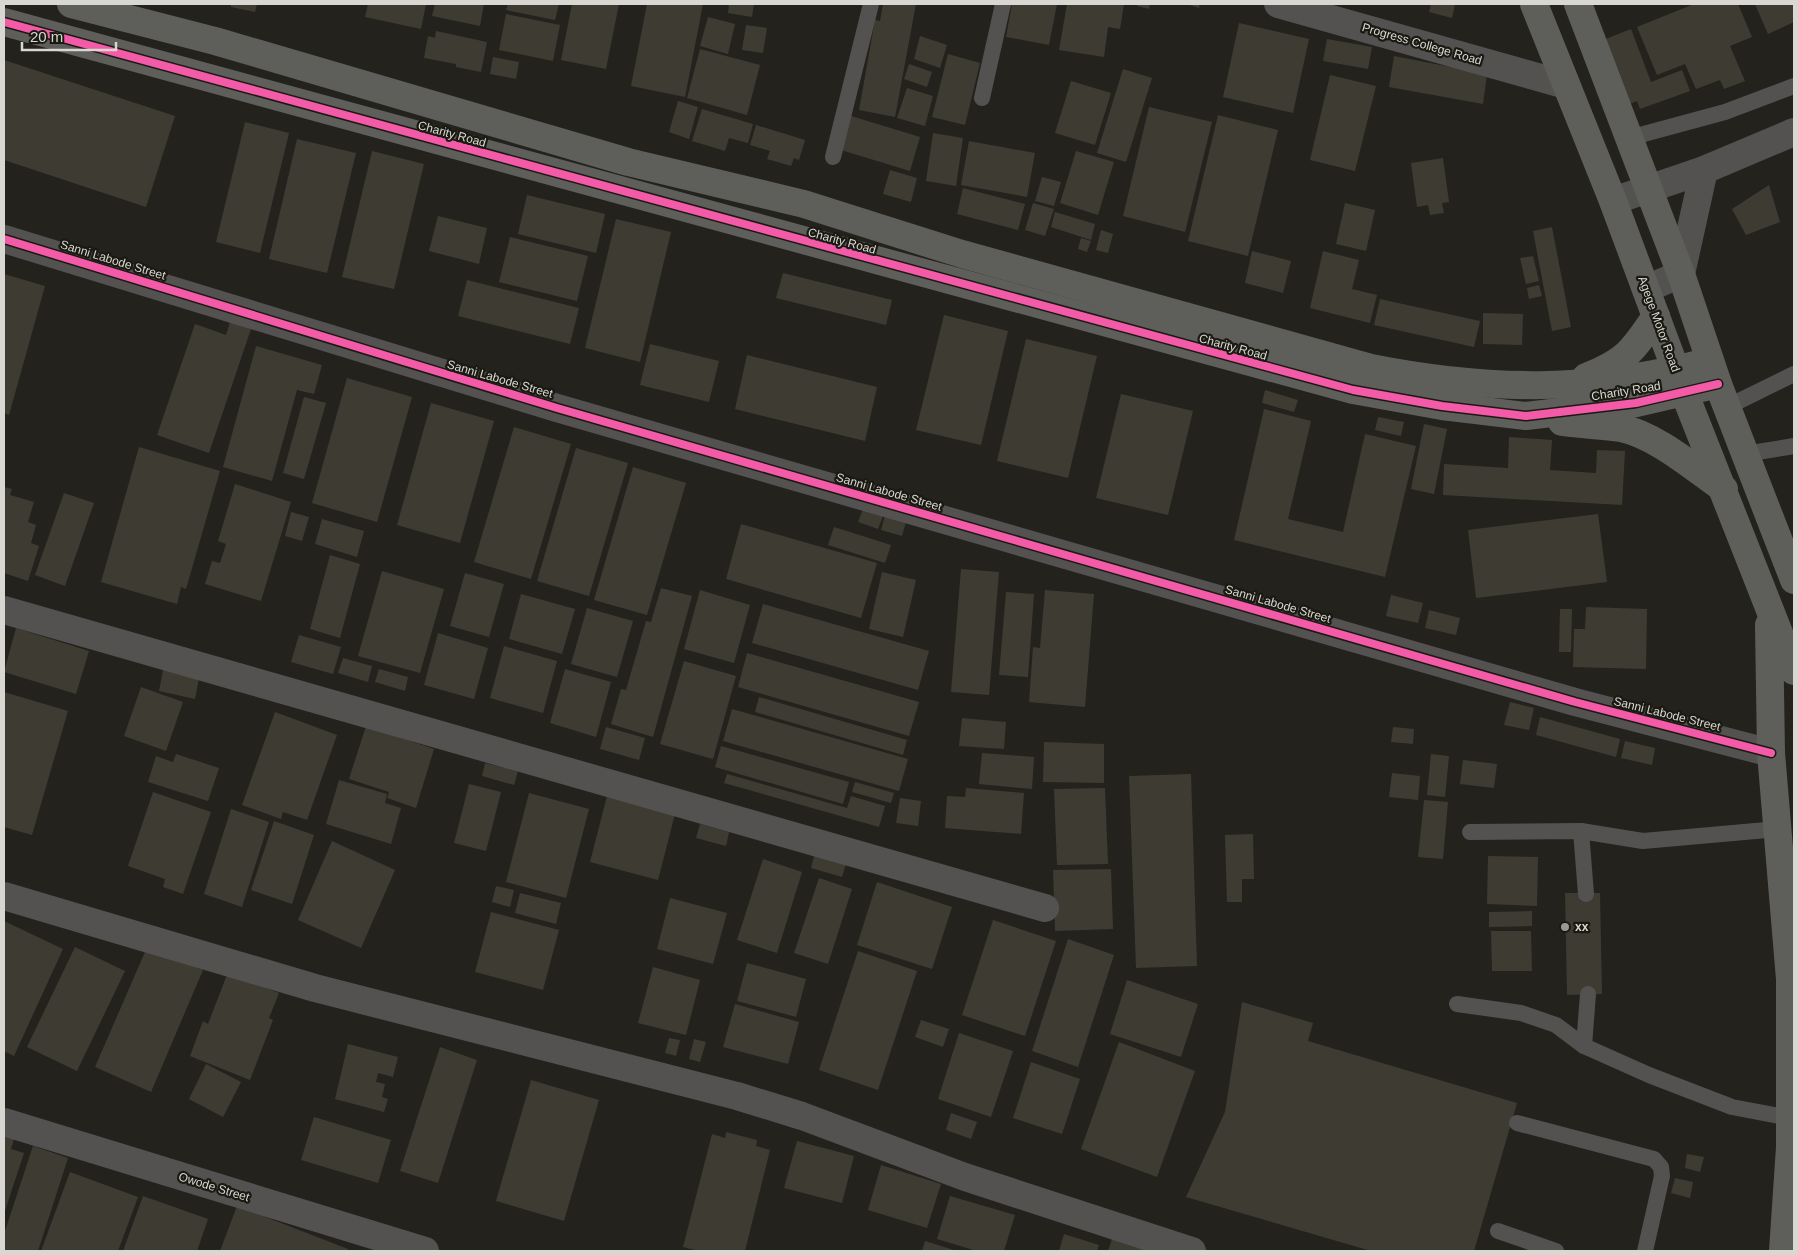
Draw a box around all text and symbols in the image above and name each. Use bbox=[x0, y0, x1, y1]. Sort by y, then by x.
scale bar bbox=[22, 20, 116, 52]
street label: Progress College Road bbox=[1360, 20, 1484, 68]
text: 20 m bbox=[30, 28, 63, 45]
street label: Charity Road bbox=[416, 118, 488, 150]
street label: Charity Road bbox=[806, 225, 878, 257]
street label: Sanni Labode Street bbox=[59, 237, 168, 283]
street label: Agege Motor Road bbox=[1635, 274, 1683, 374]
street label: Charity Road bbox=[1197, 331, 1269, 363]
street label: Sanni Labode Street bbox=[445, 357, 555, 401]
street label: Charity Road bbox=[1590, 379, 1662, 403]
street label: Sanni Labode Street bbox=[834, 470, 944, 514]
street label: Sanni Labode Street bbox=[1223, 582, 1333, 626]
street label: Sanni Labode Street bbox=[1612, 694, 1722, 734]
place label: xx bbox=[1575, 920, 1589, 934]
marker: xx bbox=[1559, 921, 1571, 933]
street label: Owode Street bbox=[177, 1170, 252, 1205]

